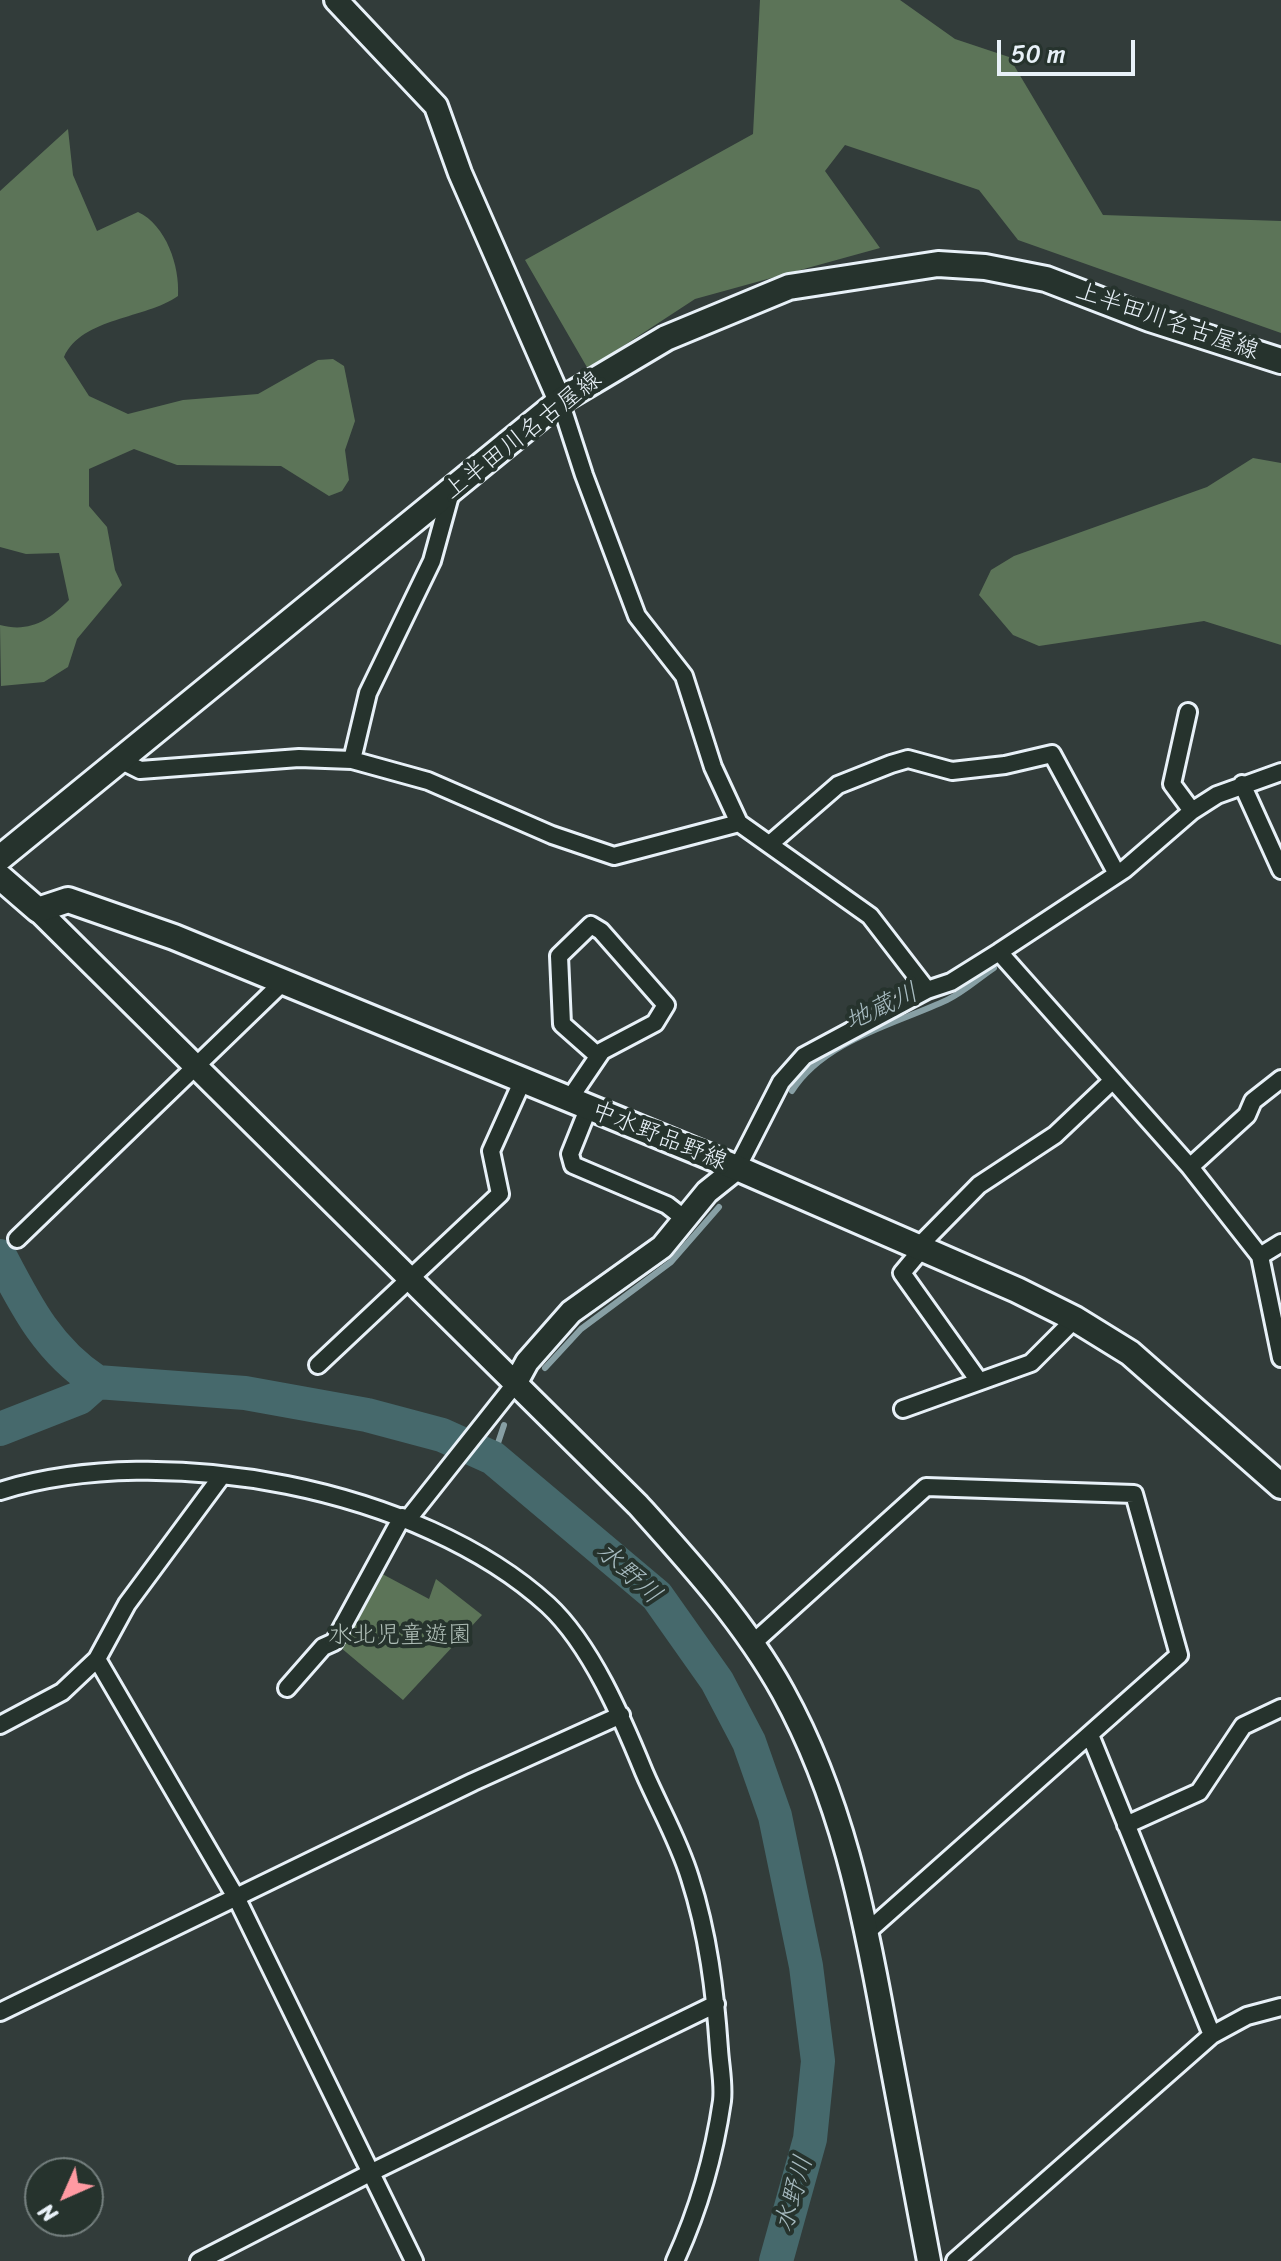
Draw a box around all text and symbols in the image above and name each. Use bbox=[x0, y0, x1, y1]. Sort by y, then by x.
scale bar bbox=[1001, 24, 1139, 74]
text: 50 m bbox=[1011, 33, 1066, 75]
street label: 上半田川名古屋線 bbox=[1072, 277, 1262, 367]
street label: 上半田川名古屋線 bbox=[438, 366, 608, 506]
water label: 地蔵川 bbox=[840, 977, 924, 1039]
street label: 中水野品野線 bbox=[587, 1097, 731, 1177]
water label: 水野川 bbox=[589, 1536, 667, 1612]
park label: 水北児童遊園 bbox=[328, 1622, 472, 1650]
water label: 水野川 bbox=[769, 2152, 821, 2236]
north arrow bbox=[24, 2157, 104, 2237]
text: N bbox=[29, 2194, 67, 2232]

